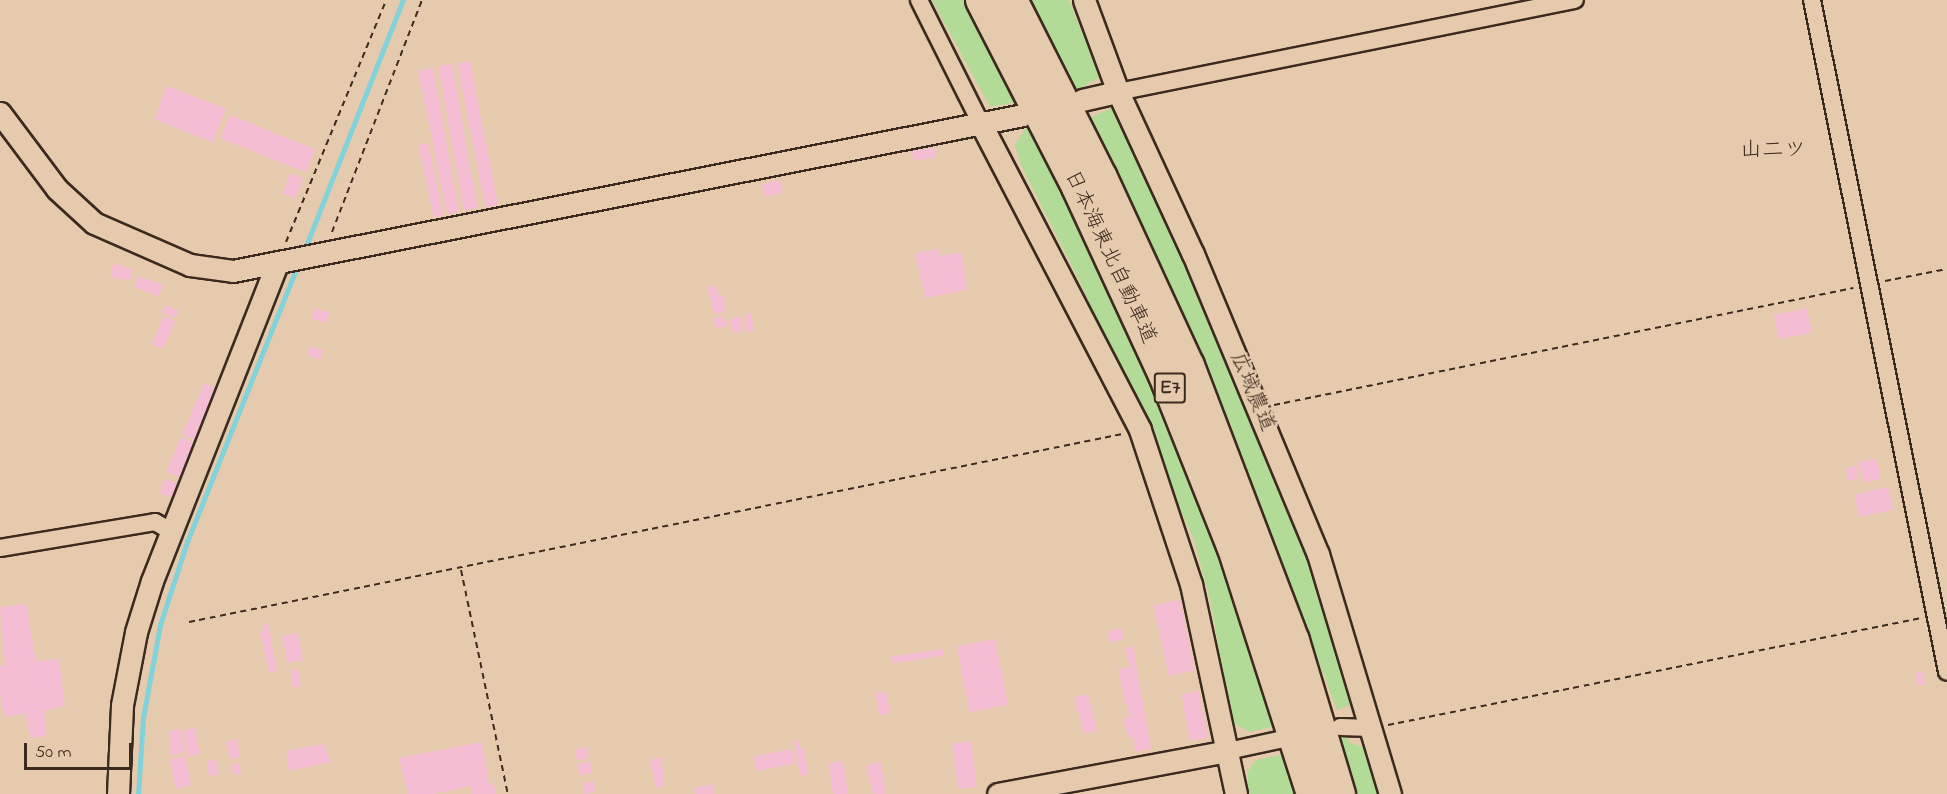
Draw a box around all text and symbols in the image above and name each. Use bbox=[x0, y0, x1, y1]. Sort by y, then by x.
district label: 山二ツ bbox=[1740, 139, 1806, 165]
street label: 日本海東北自動車道 bbox=[1059, 166, 1161, 348]
street label: 広域農道 bbox=[1224, 348, 1280, 436]
road number: E7 bbox=[1154, 371, 1186, 405]
scale bar bbox=[27, 731, 135, 769]
text: 50 m bbox=[35, 740, 72, 766]

